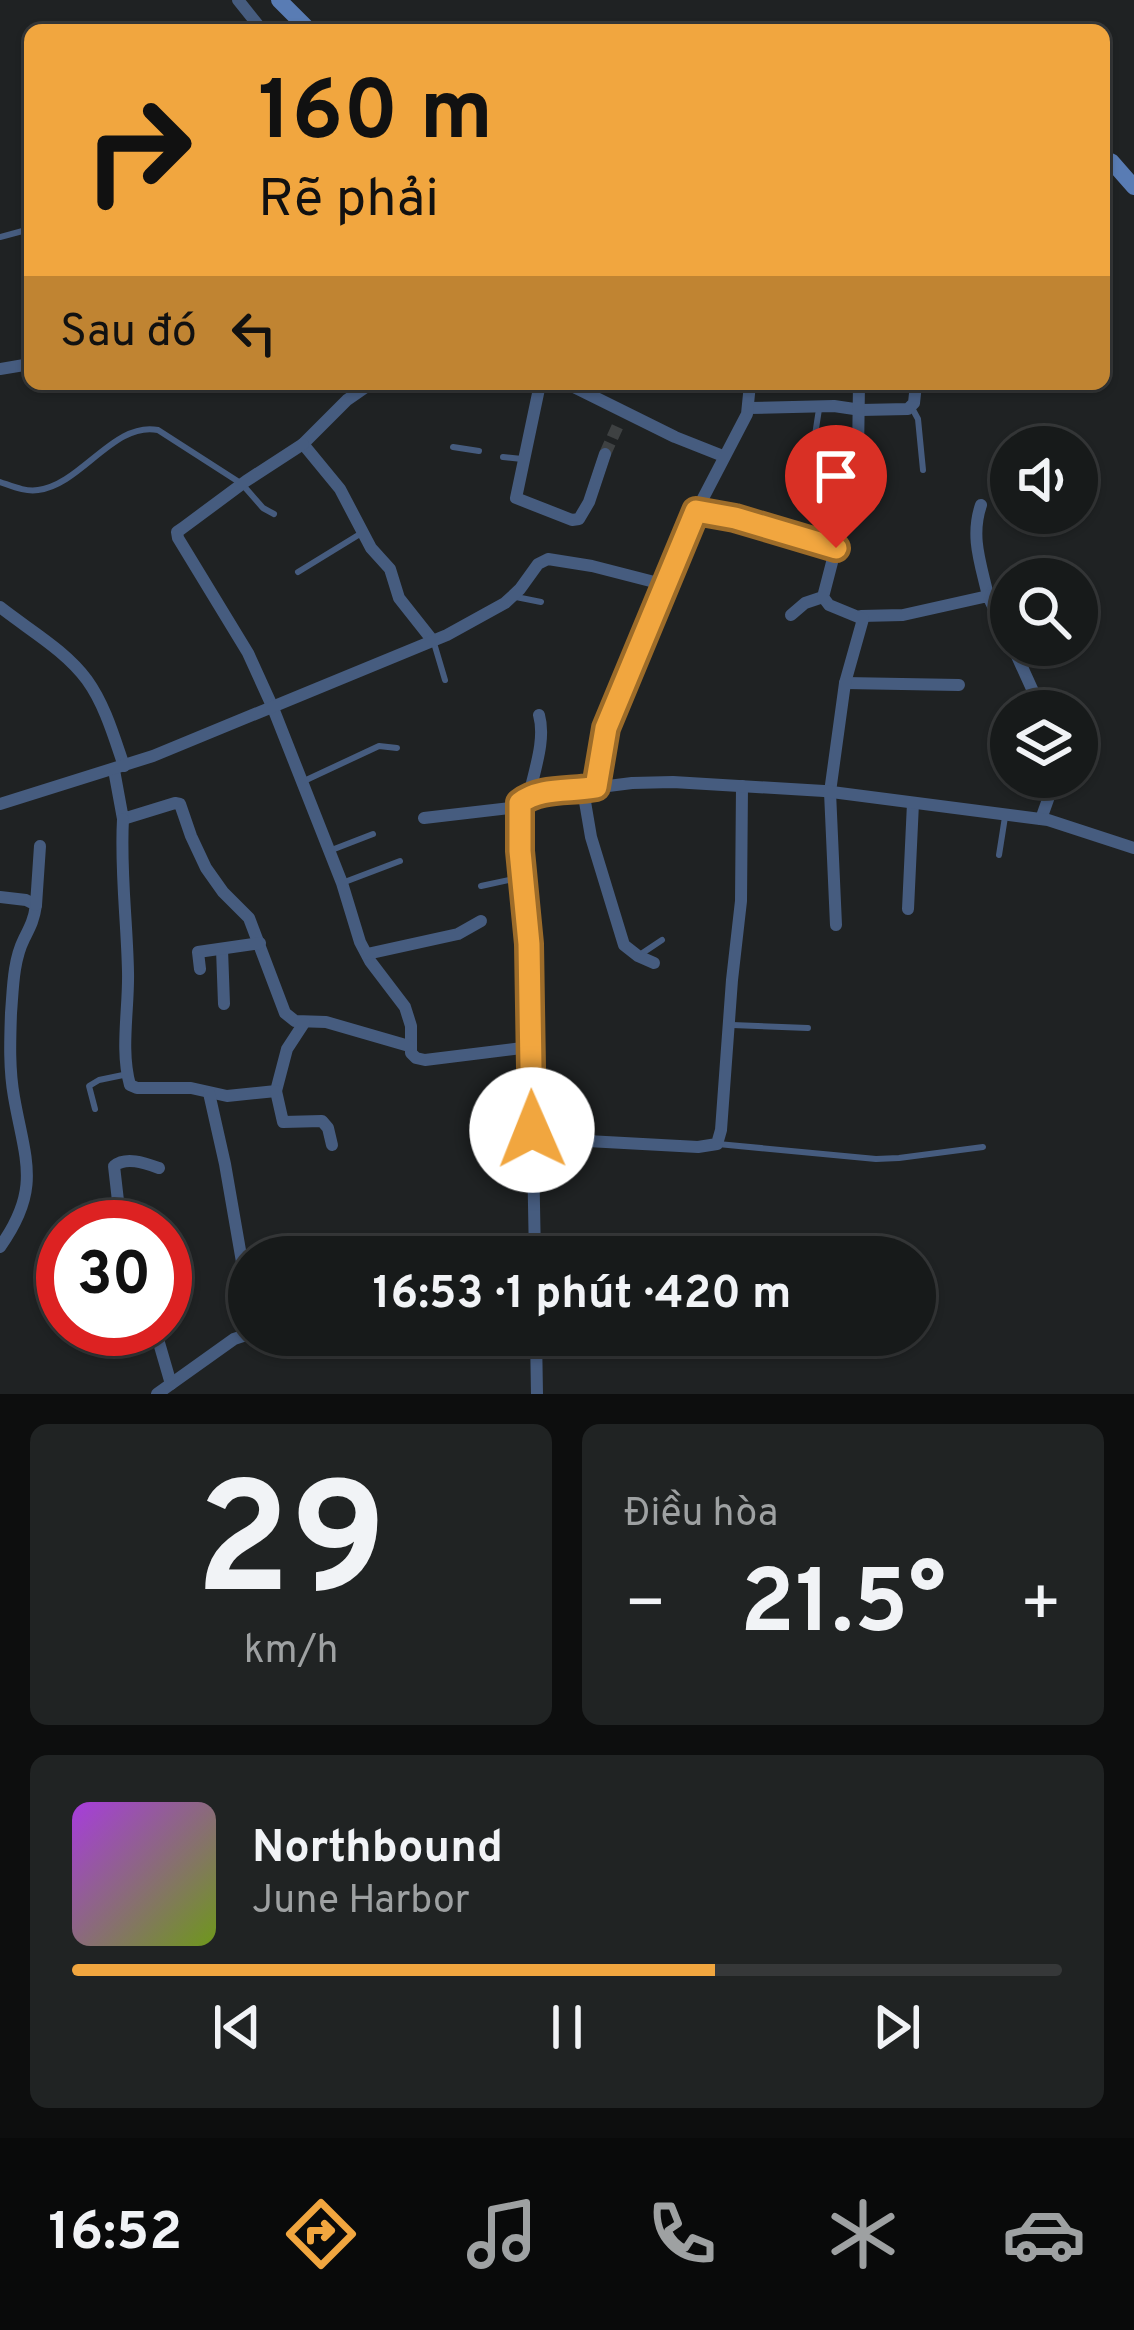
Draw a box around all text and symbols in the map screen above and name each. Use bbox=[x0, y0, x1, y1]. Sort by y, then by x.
text: 160 m bbox=[258, 63, 493, 169]
icon: right bbox=[60, 72, 216, 228]
text: Rẽ phải bbox=[258, 167, 439, 236]
icon: left bbox=[221, 300, 287, 366]
text: Sau đó bbox=[60, 305, 197, 362]
pin bbox=[785, 425, 887, 548]
map controls bbox=[990, 426, 1098, 798]
button: sound bbox=[990, 426, 1098, 534]
icon: arrive bbox=[803, 443, 869, 509]
button: search bbox=[990, 558, 1098, 666]
button: layers bbox=[990, 690, 1098, 798]
position arrow bbox=[469, 1067, 595, 1193]
speed limit sign: 30 bbox=[36, 1200, 192, 1356]
text: 16:53 · 1 phút · 420 m bbox=[373, 1267, 791, 1324]
text: 29 bbox=[195, 1451, 387, 1649]
text: Điều hòa bbox=[624, 1491, 778, 1540]
text: 21.5° bbox=[740, 1551, 946, 1664]
text: − bbox=[624, 1566, 667, 1649]
text: + bbox=[1019, 1566, 1062, 1649]
text: km/h bbox=[244, 1628, 338, 1677]
text: Northbound bbox=[252, 1821, 503, 1878]
text: June Harbor bbox=[252, 1878, 470, 1927]
icon: previous bbox=[204, 1994, 270, 2060]
icon: pause bbox=[534, 1994, 600, 2060]
icon: next bbox=[864, 1994, 930, 2060]
icon: directions bbox=[279, 2192, 363, 2276]
icon: music bbox=[460, 2192, 544, 2276]
icon: phone bbox=[640, 2192, 724, 2276]
icon: climate bbox=[821, 2192, 905, 2276]
icon: car bbox=[1002, 2192, 1086, 2276]
text: 16:52 bbox=[48, 2200, 182, 2269]

